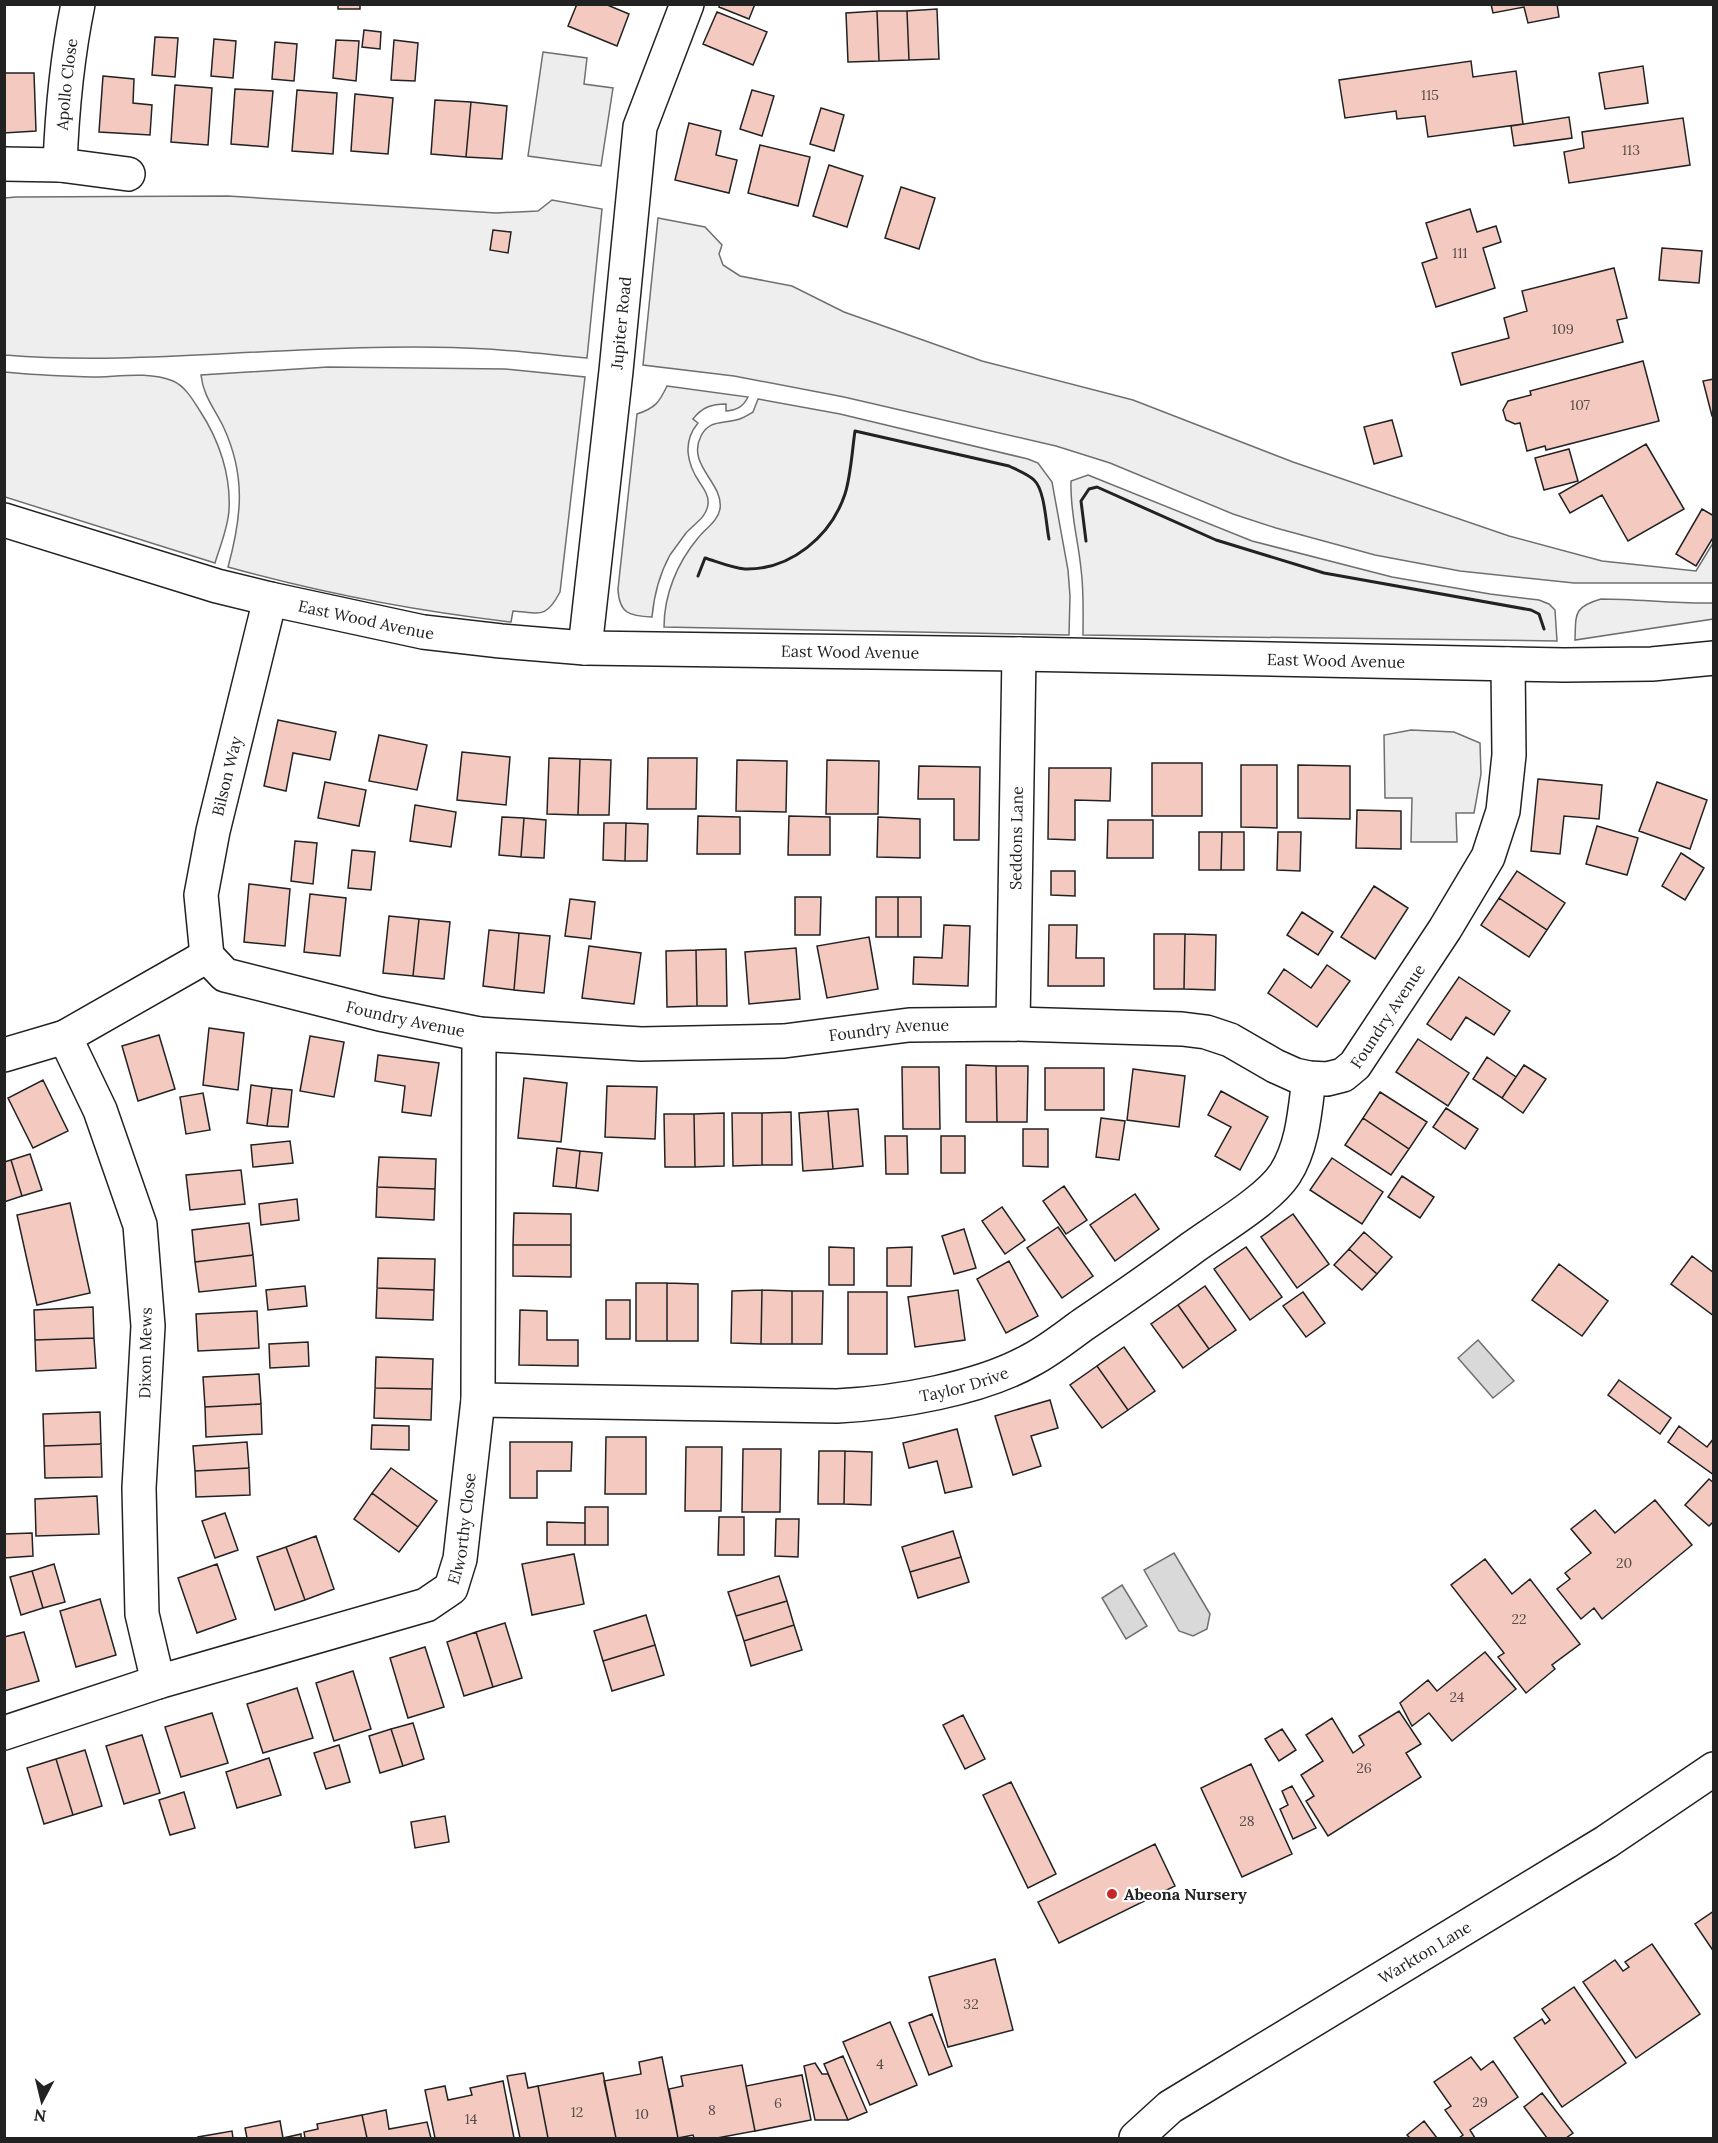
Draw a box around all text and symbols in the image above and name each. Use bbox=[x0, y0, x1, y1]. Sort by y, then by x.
street label: Apollo Close bbox=[52, 37, 82, 132]
house number: 115 bbox=[1421, 86, 1439, 104]
house number: 113 bbox=[1622, 141, 1640, 159]
house number: 111 bbox=[1452, 244, 1468, 262]
street label: Jupiter Road bbox=[606, 275, 635, 371]
house number: 109 bbox=[1552, 320, 1574, 338]
house number: 107 bbox=[1570, 396, 1591, 414]
street label: East Wood Avenue bbox=[297, 595, 435, 643]
street label: East Wood Avenue bbox=[781, 641, 920, 663]
street label: East Wood Avenue bbox=[1267, 649, 1406, 672]
street label: Bilson Way bbox=[207, 734, 246, 818]
street label: Seddons Lane bbox=[1005, 786, 1027, 890]
street label: Foundry Avenue bbox=[1346, 960, 1429, 1072]
street label: Foundry Avenue bbox=[344, 996, 467, 1041]
street label: Foundry Avenue bbox=[828, 1015, 950, 1045]
street label: Dixon Mews bbox=[134, 1307, 156, 1399]
street label: Taylor Drive bbox=[918, 1362, 1012, 1406]
street label: Elworthy Close bbox=[443, 1471, 480, 1587]
house number: 20 bbox=[1616, 1554, 1632, 1572]
house number: 22 bbox=[1511, 1610, 1527, 1628]
house number: 24 bbox=[1450, 1688, 1465, 1706]
house number: 26 bbox=[1356, 1759, 1372, 1777]
house number: 28 bbox=[1239, 1812, 1255, 1830]
place label: Abeona Nursery bbox=[1124, 1884, 1247, 1904]
marker: Abeona Nursery bbox=[1105, 1887, 1119, 1901]
street label: Warkton Lane bbox=[1375, 1916, 1475, 1988]
house number: 32 bbox=[963, 1995, 979, 2013]
house number: 4 bbox=[876, 2055, 884, 2073]
north arrow bbox=[12, 2071, 72, 2131]
house number: 29 bbox=[1472, 2093, 1488, 2111]
house number: 6 bbox=[774, 2094, 782, 2112]
house number: 8 bbox=[708, 2101, 716, 2119]
house number: 12 bbox=[571, 2103, 583, 2121]
text: N bbox=[33, 2105, 48, 2127]
house number: 10 bbox=[635, 2105, 649, 2123]
house number: 14 bbox=[465, 2110, 478, 2128]

